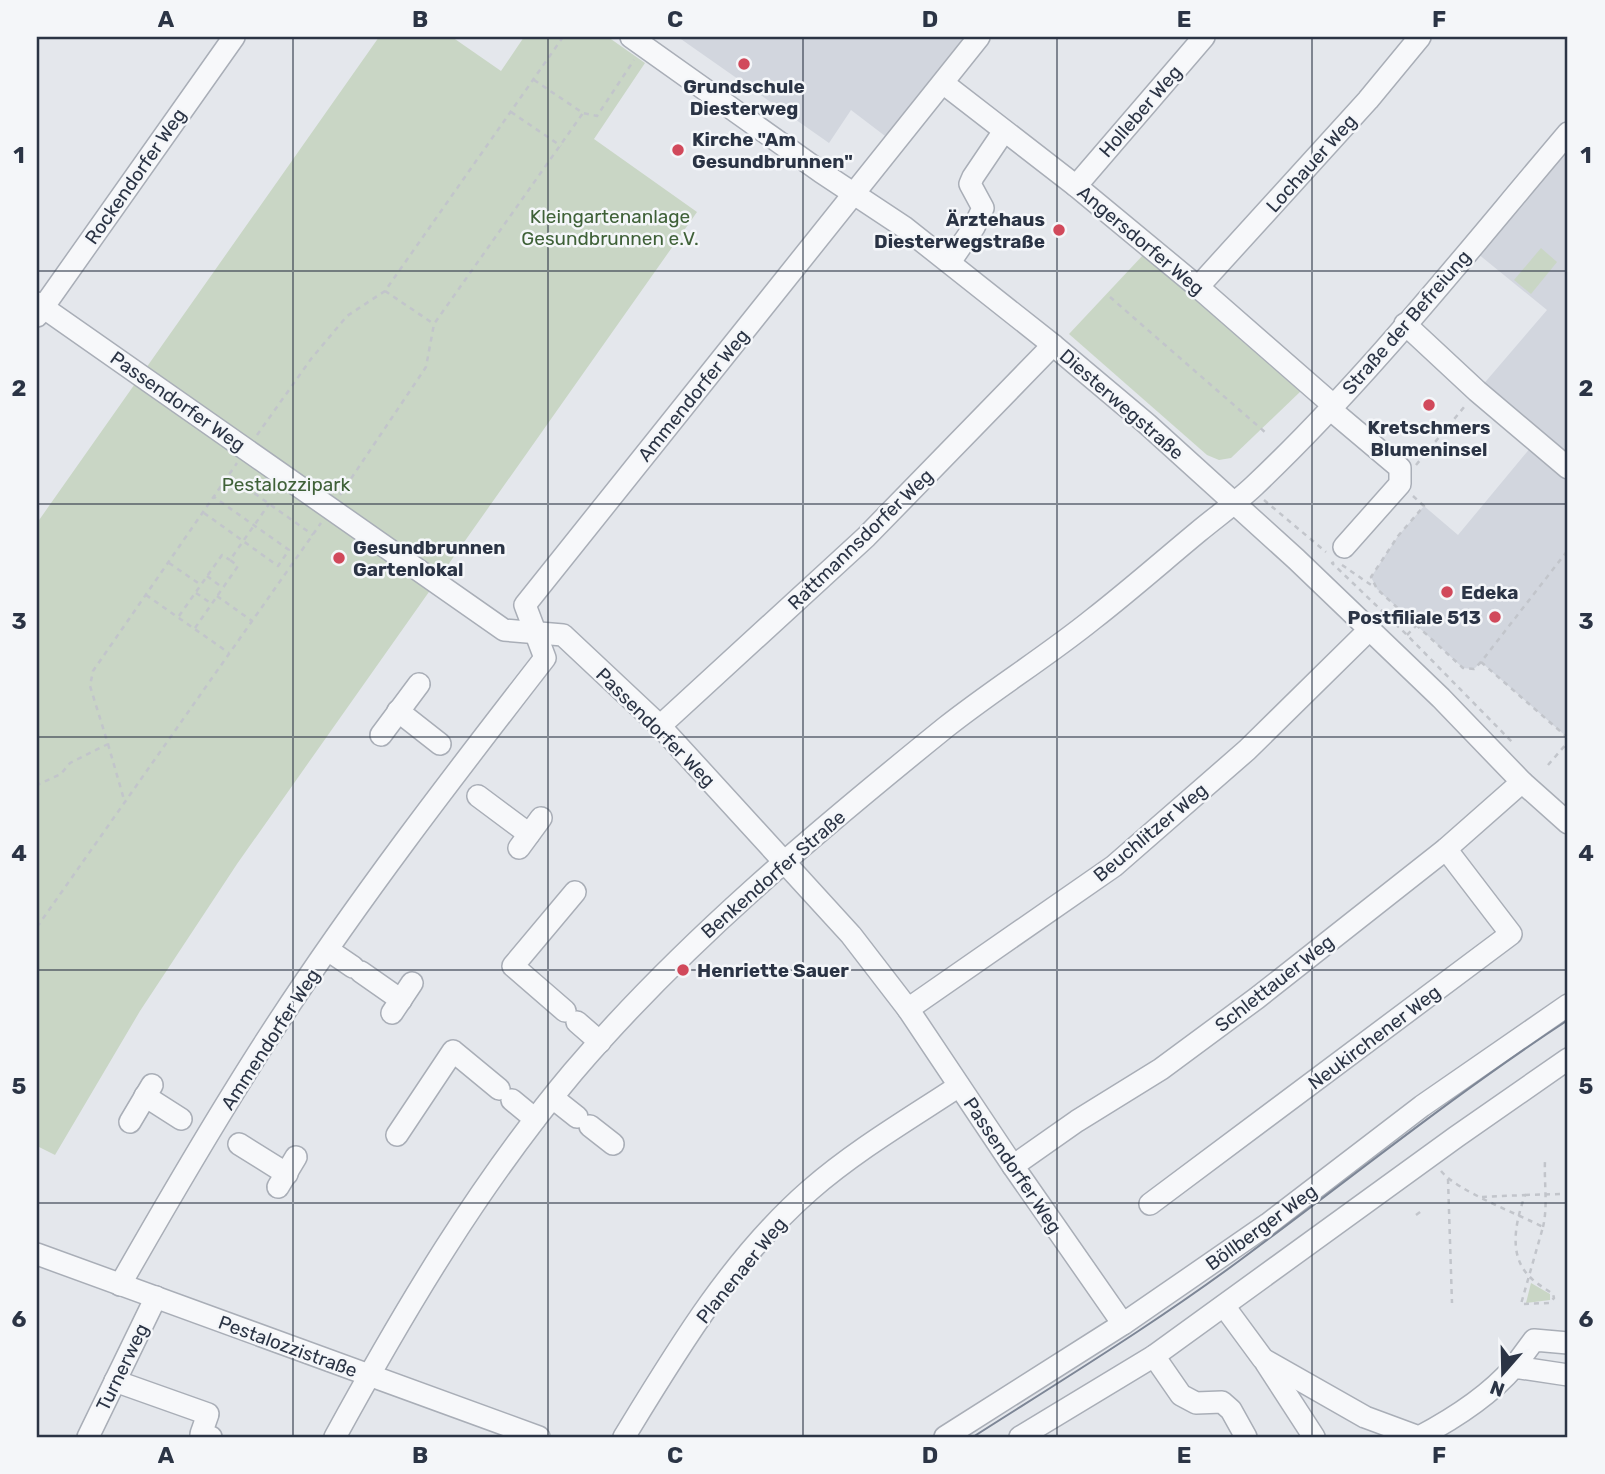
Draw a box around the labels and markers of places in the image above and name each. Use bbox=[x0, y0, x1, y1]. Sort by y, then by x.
marker: Grundschule Diesterweg bbox=[736, 56, 752, 72]
place label: Grundschule Diesterweg bbox=[683, 75, 805, 120]
place label: Kirche "Am Gesundbrunnen" bbox=[692, 128, 853, 173]
marker: Kirche "Am Gesundbrunnen" bbox=[670, 142, 686, 158]
place label: Ärztehaus Diesterwegstraße bbox=[874, 208, 1045, 253]
marker: Ärztehaus Diesterwegstraße bbox=[1051, 222, 1067, 238]
marker: Kretschmers Blumeninsel bbox=[1421, 397, 1437, 413]
place label: Kretschmers Blumeninsel bbox=[1367, 416, 1491, 461]
place label: Gesundbrunnen Gartenlokal bbox=[353, 536, 506, 581]
marker: Gesundbrunnen Gartenlokal bbox=[331, 550, 347, 566]
place label: Edeka bbox=[1461, 581, 1519, 604]
marker: Edeka bbox=[1439, 584, 1455, 600]
place label: Postfiliale 513 bbox=[1348, 606, 1481, 629]
marker: Postfiliale 513 bbox=[1487, 609, 1503, 625]
place label: Henriette Sauer bbox=[697, 959, 849, 982]
marker: Henriette Sauer bbox=[675, 962, 691, 978]

